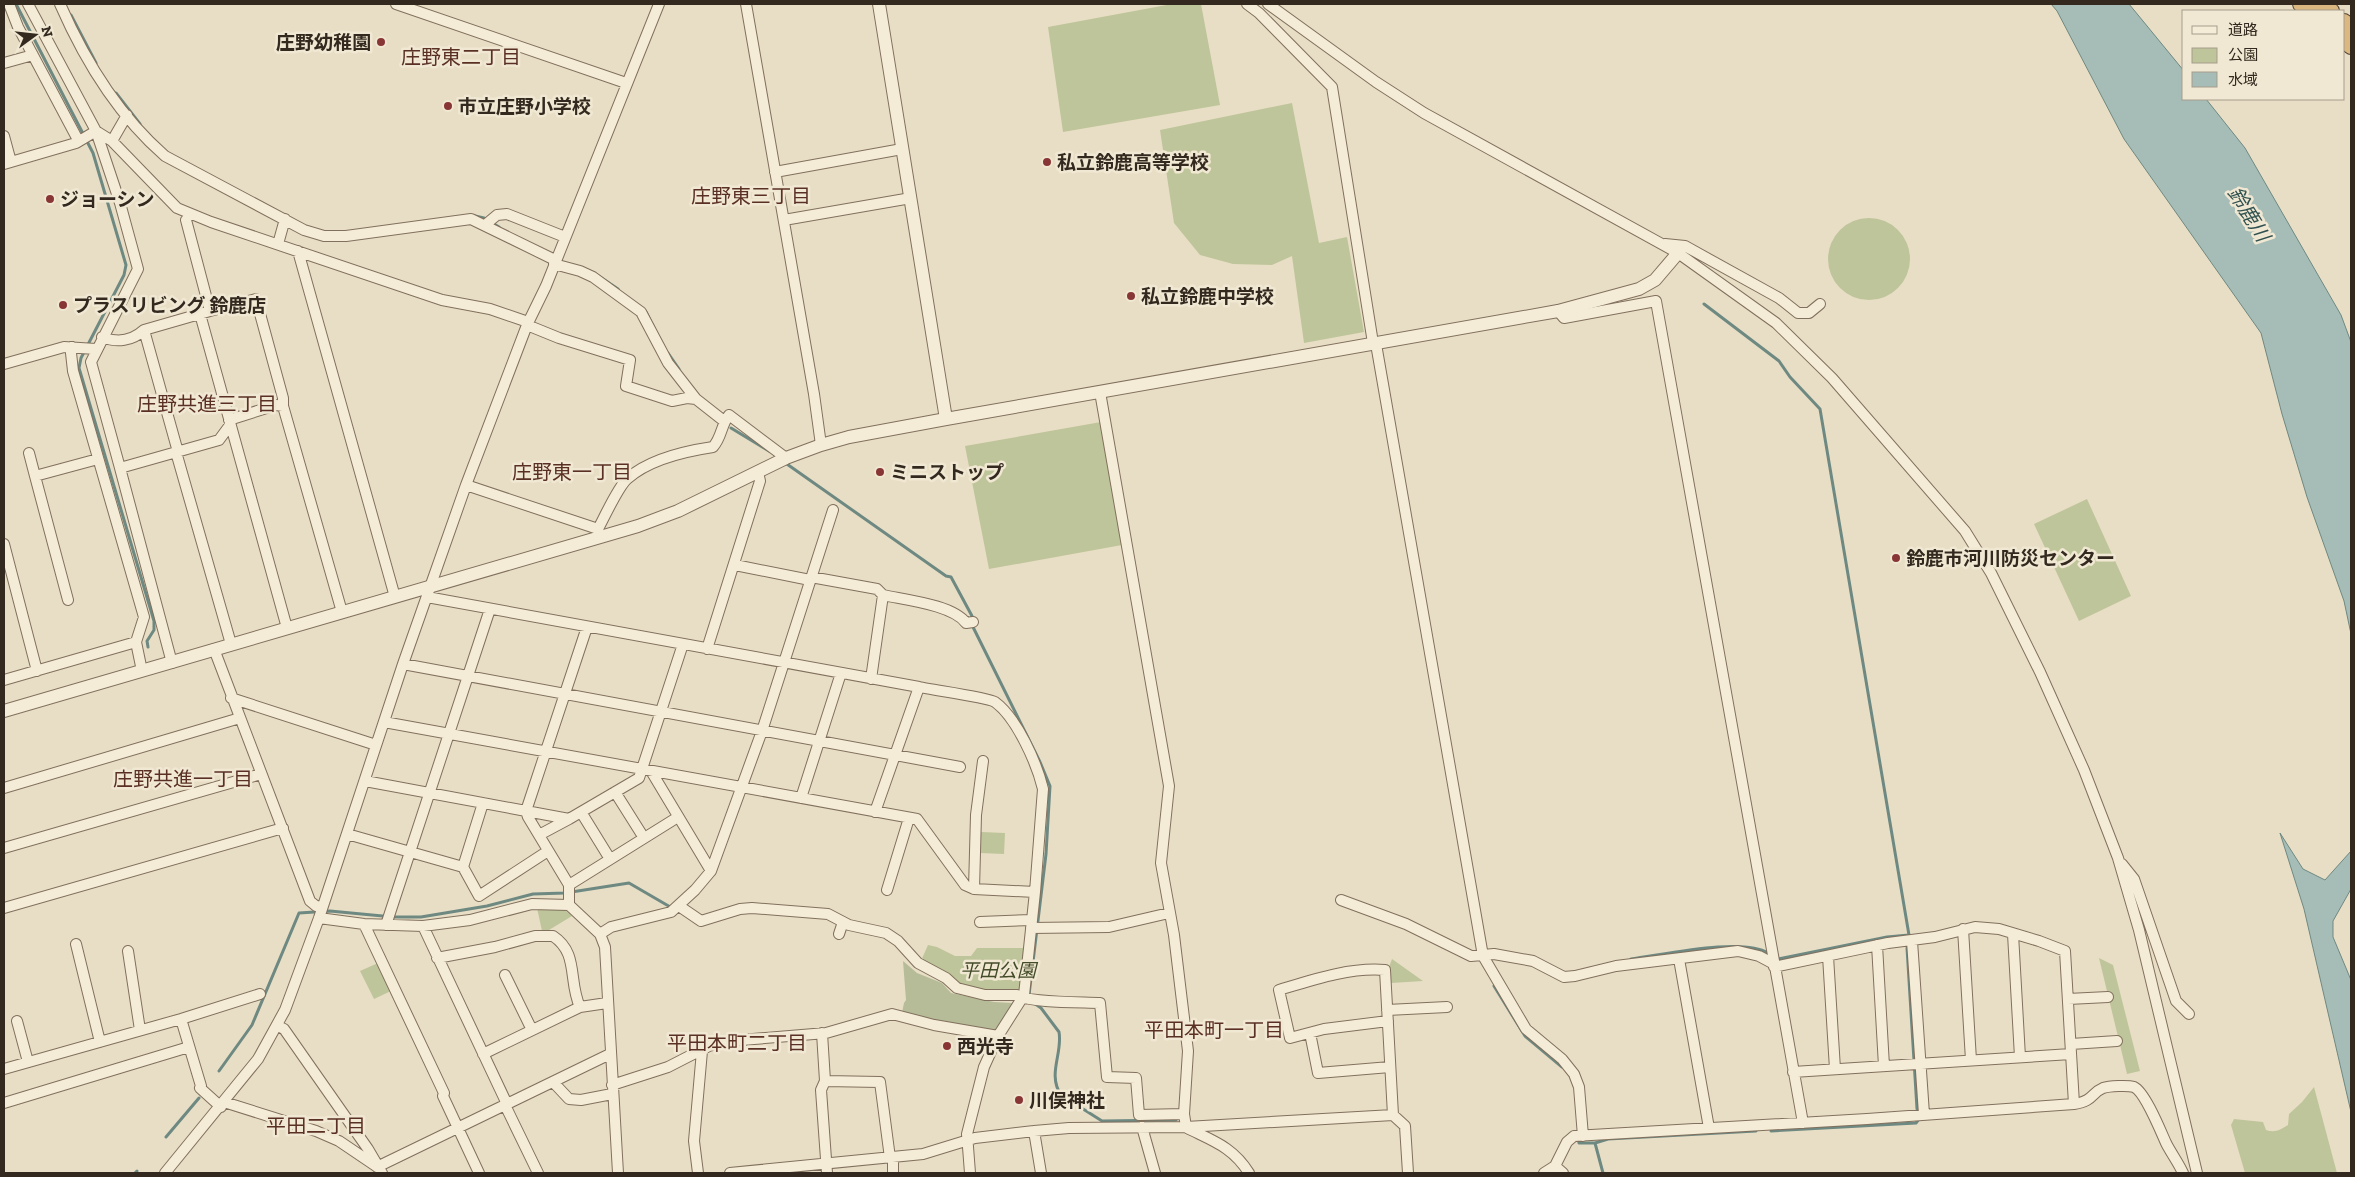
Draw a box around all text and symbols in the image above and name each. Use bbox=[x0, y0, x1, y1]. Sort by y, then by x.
north arrow bbox=[10, 10, 60, 60]
legend bbox=[2182, 10, 2345, 100]
text: 道路 bbox=[2228, 21, 2258, 39]
text: N bbox=[37, 24, 57, 39]
place label: 庄野幼稚園 bbox=[276, 31, 371, 54]
marker: 庄野幼稚園 bbox=[375, 36, 387, 48]
district label: 庄野東二丁目 bbox=[401, 45, 521, 69]
text: 公園 bbox=[2228, 46, 2258, 64]
text: 水域 bbox=[2228, 71, 2258, 89]
place label: 市立庄野小学校 bbox=[458, 95, 591, 118]
marker: 市立庄野小学校 bbox=[442, 100, 454, 112]
place label: 私立鈴鹿高等学校 bbox=[1057, 151, 1209, 174]
marker: 私立鈴鹿高等学校 bbox=[1041, 156, 1053, 168]
water label: 鈴鹿川 bbox=[2223, 182, 2276, 247]
district label: 庄野東三丁目 bbox=[691, 184, 811, 208]
place label: ジョーシン bbox=[60, 188, 155, 211]
marker: ジョーシン bbox=[44, 193, 56, 205]
place label: 私立鈴鹿中学校 bbox=[1141, 285, 1274, 308]
marker: 私立鈴鹿中学校 bbox=[1125, 290, 1137, 302]
place label: プラスリビング 鈴鹿店 bbox=[73, 294, 266, 317]
marker: プラスリビング 鈴鹿店 bbox=[57, 299, 69, 311]
district label: 庄野共進三丁目 bbox=[137, 392, 277, 416]
district label: 庄野東一丁目 bbox=[512, 460, 632, 484]
place label: ミニストップ bbox=[890, 461, 1004, 484]
marker: ミニストップ bbox=[874, 466, 886, 478]
place label: 鈴鹿市河川防災センター bbox=[1906, 547, 2115, 570]
marker: 鈴鹿市河川防災センター bbox=[1890, 552, 1902, 564]
district label: 庄野共進一丁目 bbox=[113, 767, 253, 791]
park label: 平田公園 bbox=[960, 959, 1039, 982]
district label: 平田本町一丁目 bbox=[1144, 1018, 1284, 1042]
district label: 平田本町二丁目 bbox=[667, 1031, 807, 1055]
place label: 西光寺 bbox=[957, 1035, 1014, 1058]
marker: 西光寺 bbox=[941, 1040, 953, 1052]
place label: 川俣神社 bbox=[1029, 1089, 1105, 1112]
marker: 川俣神社 bbox=[1013, 1094, 1025, 1106]
district label: 平田二丁目 bbox=[266, 1114, 366, 1138]

